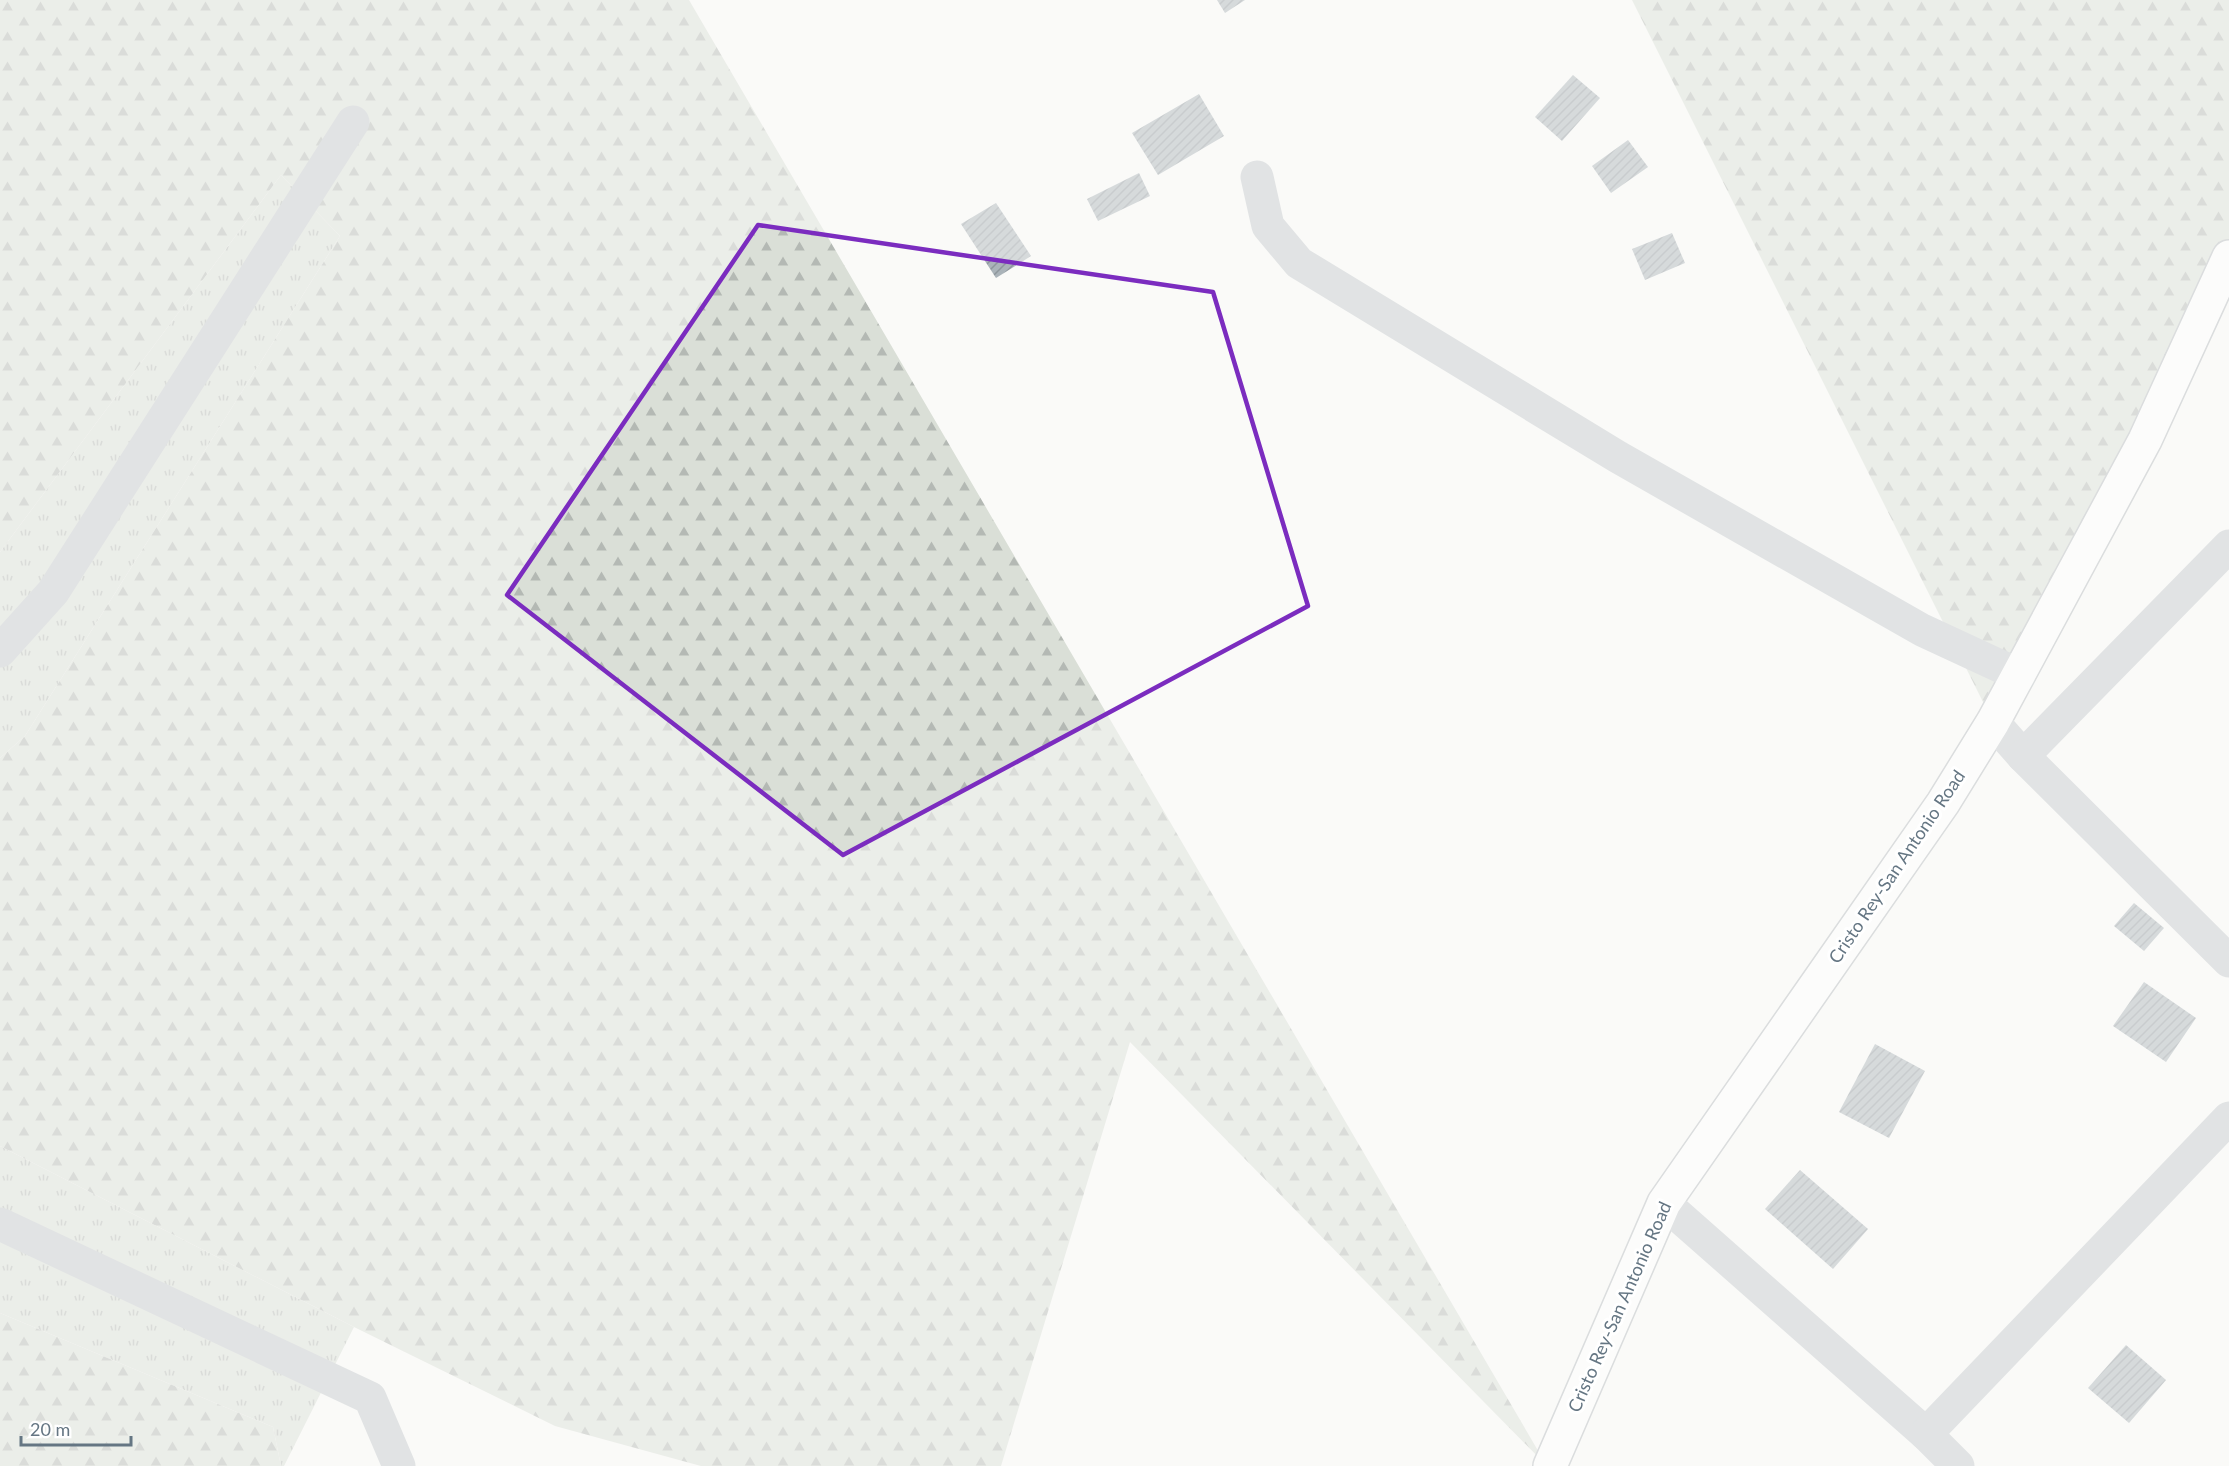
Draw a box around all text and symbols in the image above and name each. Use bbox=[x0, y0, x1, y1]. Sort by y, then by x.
street label: Cristo Rey-San Antonio Road bbox=[1823, 766, 1969, 967]
street label: Cristo Rey-San Antonio Road bbox=[1563, 1198, 1676, 1415]
scale bar bbox=[21, 1409, 130, 1447]
text: 20 m bbox=[30, 1418, 70, 1440]

